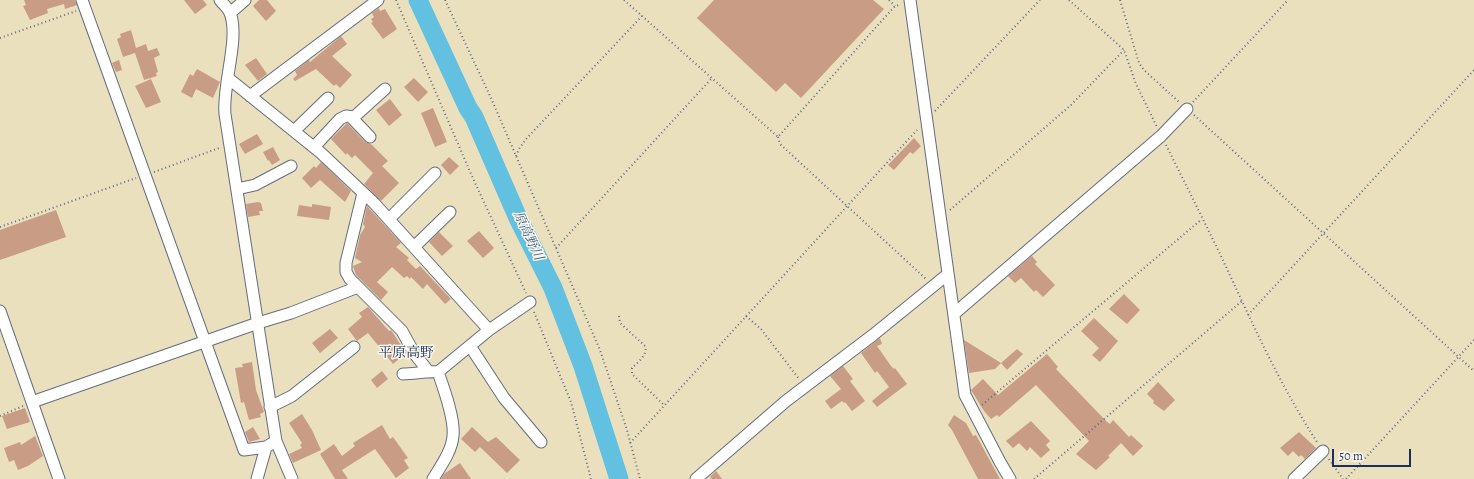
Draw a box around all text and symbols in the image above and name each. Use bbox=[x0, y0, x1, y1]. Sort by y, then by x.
water label: 原高野川 bbox=[510, 209, 546, 263]
district label: 平原高野 bbox=[378, 346, 434, 362]
scale bar bbox=[1334, 441, 1413, 467]
text: 50 m bbox=[1339, 448, 1363, 464]

